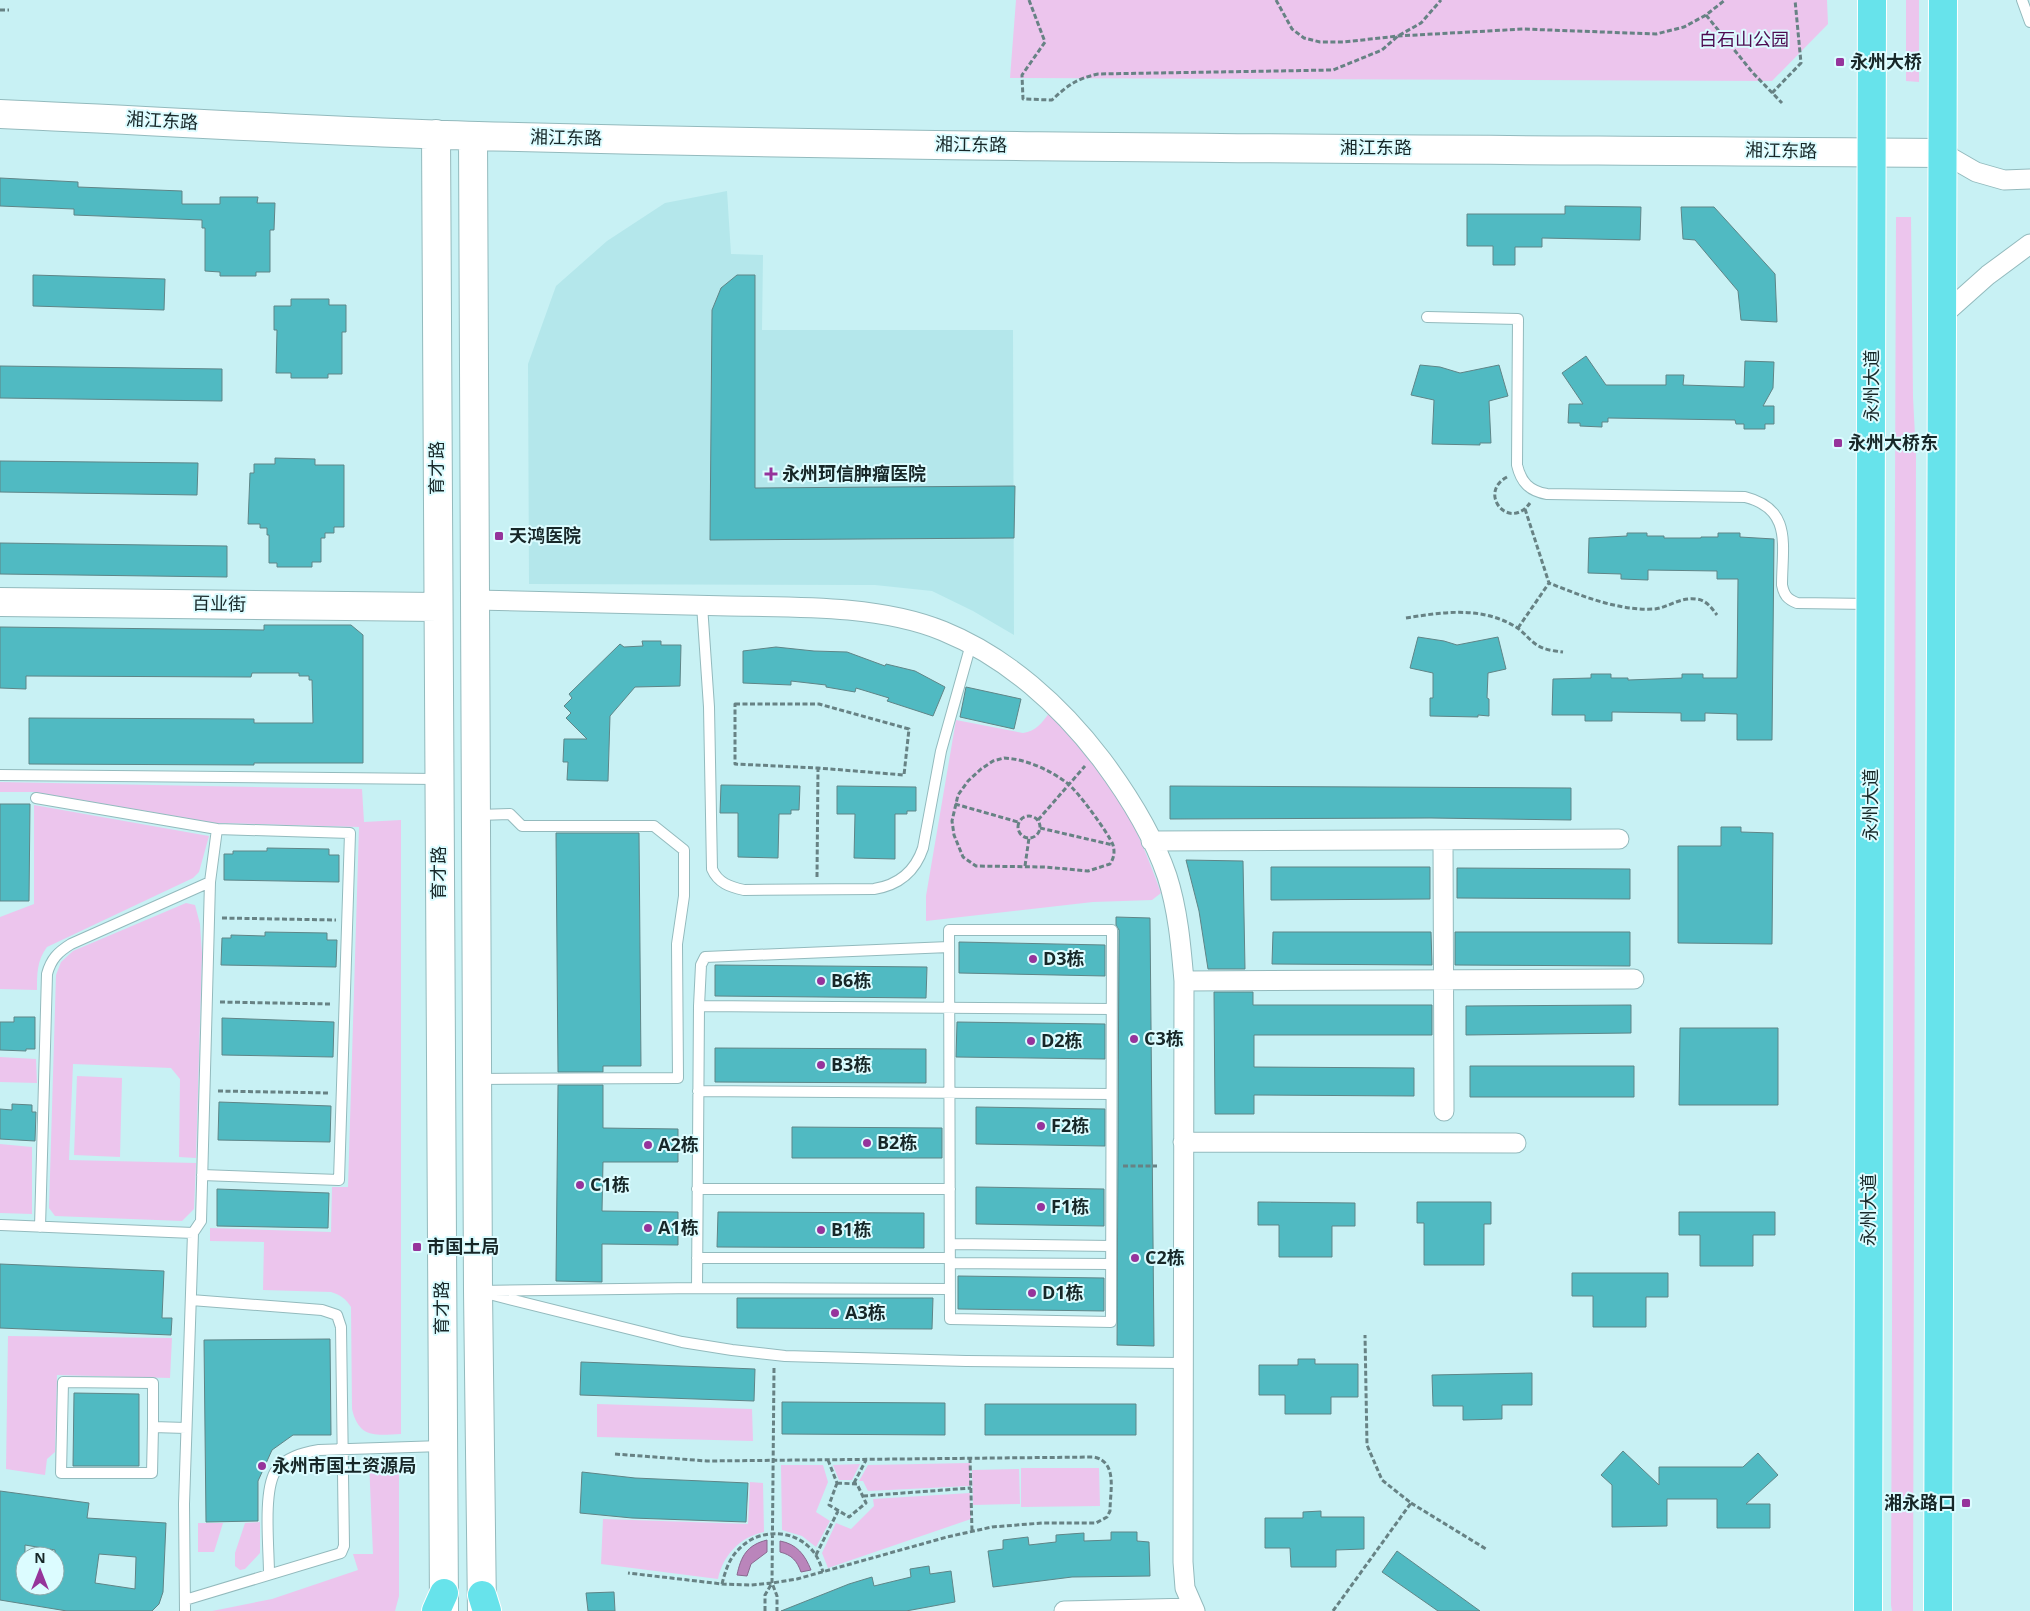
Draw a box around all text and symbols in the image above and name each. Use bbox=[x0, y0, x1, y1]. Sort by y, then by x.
park label: 白石山公园 bbox=[1699, 27, 1789, 51]
place label: 永州大桥 bbox=[1850, 49, 1922, 73]
marker: 永州大桥 bbox=[1834, 56, 1846, 68]
street label: 湘江东路 bbox=[125, 106, 199, 134]
street label: 湘江东路 bbox=[530, 124, 602, 150]
street label: 湘江东路 bbox=[935, 131, 1007, 157]
street label: 湘江东路 bbox=[1340, 135, 1412, 159]
street label: 湘江东路 bbox=[1745, 137, 1817, 163]
street label: 永州大道 bbox=[1859, 350, 1883, 422]
place label: 永州大桥东 bbox=[1848, 430, 1938, 454]
marker: 永州大桥东 bbox=[1832, 437, 1844, 449]
street label: 育才路 bbox=[424, 441, 448, 495]
place label: 永州珂信肿瘤医院 bbox=[782, 461, 926, 485]
marker: 永州珂信肿瘤医院 bbox=[764, 467, 778, 481]
place label: 天鸿医院 bbox=[509, 523, 581, 547]
marker: 天鸿医院 bbox=[493, 530, 505, 542]
street label: 百业街 bbox=[192, 591, 246, 615]
street label: 永州大道 bbox=[1858, 769, 1882, 841]
street label: 育才路 bbox=[426, 846, 450, 900]
place label: D3栋 bbox=[1043, 946, 1085, 970]
marker: D3栋 bbox=[1027, 953, 1039, 965]
place label: B6栋 bbox=[831, 968, 871, 992]
marker: B6栋 bbox=[815, 975, 827, 987]
place label: C3栋 bbox=[1144, 1026, 1184, 1050]
place label: D2栋 bbox=[1041, 1028, 1083, 1052]
marker: C3栋 bbox=[1128, 1033, 1140, 1045]
marker: D2栋 bbox=[1025, 1035, 1037, 1047]
place label: B3栋 bbox=[831, 1052, 871, 1076]
marker: B3栋 bbox=[815, 1059, 827, 1071]
place label: F2栋 bbox=[1051, 1113, 1089, 1137]
marker: F2栋 bbox=[1035, 1120, 1047, 1132]
place label: B2栋 bbox=[877, 1130, 917, 1154]
place label: A2栋 bbox=[658, 1132, 699, 1156]
marker: B2栋 bbox=[861, 1137, 873, 1149]
marker: A2栋 bbox=[642, 1139, 654, 1151]
place label: C1栋 bbox=[590, 1172, 630, 1196]
street label: 永州大道 bbox=[1856, 1174, 1880, 1246]
marker: C1栋 bbox=[574, 1179, 586, 1191]
place label: F1栋 bbox=[1051, 1194, 1089, 1218]
marker: F1栋 bbox=[1035, 1201, 1047, 1213]
place label: A1栋 bbox=[658, 1215, 699, 1239]
place label: B1栋 bbox=[831, 1217, 871, 1241]
marker: A1栋 bbox=[642, 1222, 654, 1234]
marker: B1栋 bbox=[815, 1224, 827, 1236]
place label: 市国土局 bbox=[427, 1234, 499, 1258]
marker: 市国土局 bbox=[411, 1241, 423, 1253]
place label: C2栋 bbox=[1145, 1245, 1185, 1269]
marker: C2栋 bbox=[1129, 1252, 1141, 1264]
place label: D1栋 bbox=[1042, 1280, 1084, 1304]
street label: 育才路 bbox=[429, 1281, 453, 1335]
marker: D1栋 bbox=[1026, 1287, 1038, 1299]
place label: A3栋 bbox=[845, 1300, 886, 1324]
marker: A3栋 bbox=[829, 1307, 841, 1319]
place label: 永州市国土资源局 bbox=[272, 1453, 416, 1477]
marker: 永州市国土资源局 bbox=[256, 1460, 268, 1472]
place label: 湘永路口 bbox=[1884, 1490, 1956, 1514]
marker: 湘永路口 bbox=[1960, 1497, 1972, 1509]
north arrow bbox=[15, 1546, 65, 1596]
text: N bbox=[34, 1548, 46, 1567]

